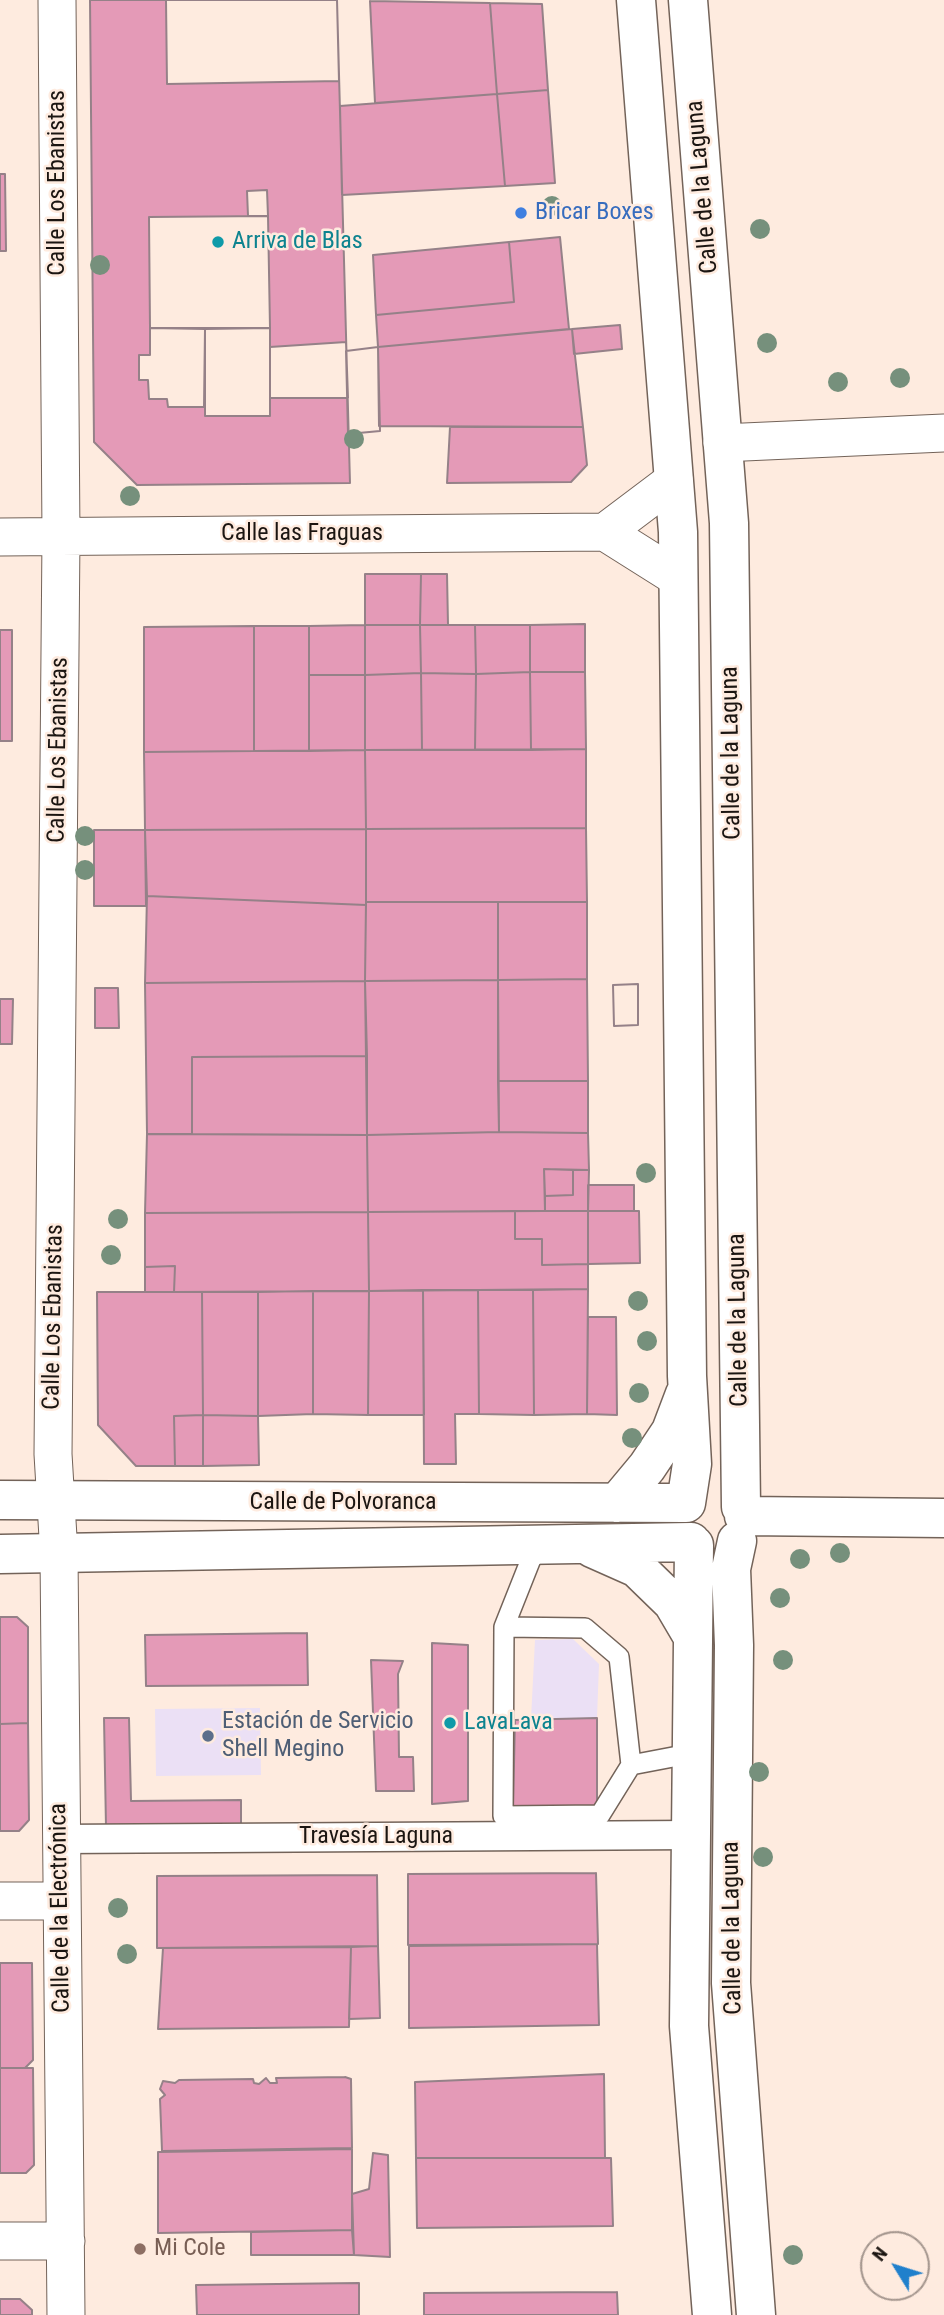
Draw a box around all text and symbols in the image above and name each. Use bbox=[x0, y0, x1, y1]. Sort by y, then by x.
street label: Calle Los Ebanistas bbox=[44, 90, 72, 276]
street label: Calle de la Laguna bbox=[681, 99, 725, 275]
place label: Bricar Boxes bbox=[535, 199, 654, 227]
marker: Bricar Boxes bbox=[513, 205, 529, 221]
place label: Arriva de Blas bbox=[232, 228, 363, 256]
marker: Arriva de Blas bbox=[210, 234, 226, 250]
street label: Calle las Fraguas bbox=[221, 520, 383, 548]
street label: Calle Los Ebanistas bbox=[43, 657, 75, 843]
street label: Calle de la Laguna bbox=[716, 666, 748, 840]
street label: Calle Los Ebanistas bbox=[38, 1224, 70, 1410]
street label: Calle de la Laguna bbox=[723, 1233, 755, 1407]
street label: Calle de Polvoranca bbox=[250, 1489, 436, 1517]
place label: Estación de Servicio Shell Megino bbox=[222, 1708, 414, 1764]
place label: LavaLava bbox=[464, 1709, 553, 1737]
marker: LavaLava bbox=[442, 1715, 458, 1731]
marker: Estación de Servicio Shell Megino bbox=[200, 1728, 216, 1744]
street label: Calle de la Electrónica bbox=[45, 1803, 77, 2013]
street label: Travesía Laguna bbox=[299, 1823, 453, 1851]
street label: Calle de la Laguna bbox=[717, 1841, 749, 2015]
north arrow bbox=[860, 2231, 930, 2301]
place label: Mi Cole bbox=[154, 2235, 226, 2263]
marker: Mi Cole bbox=[132, 2241, 148, 2257]
text: N bbox=[867, 2242, 892, 2266]

